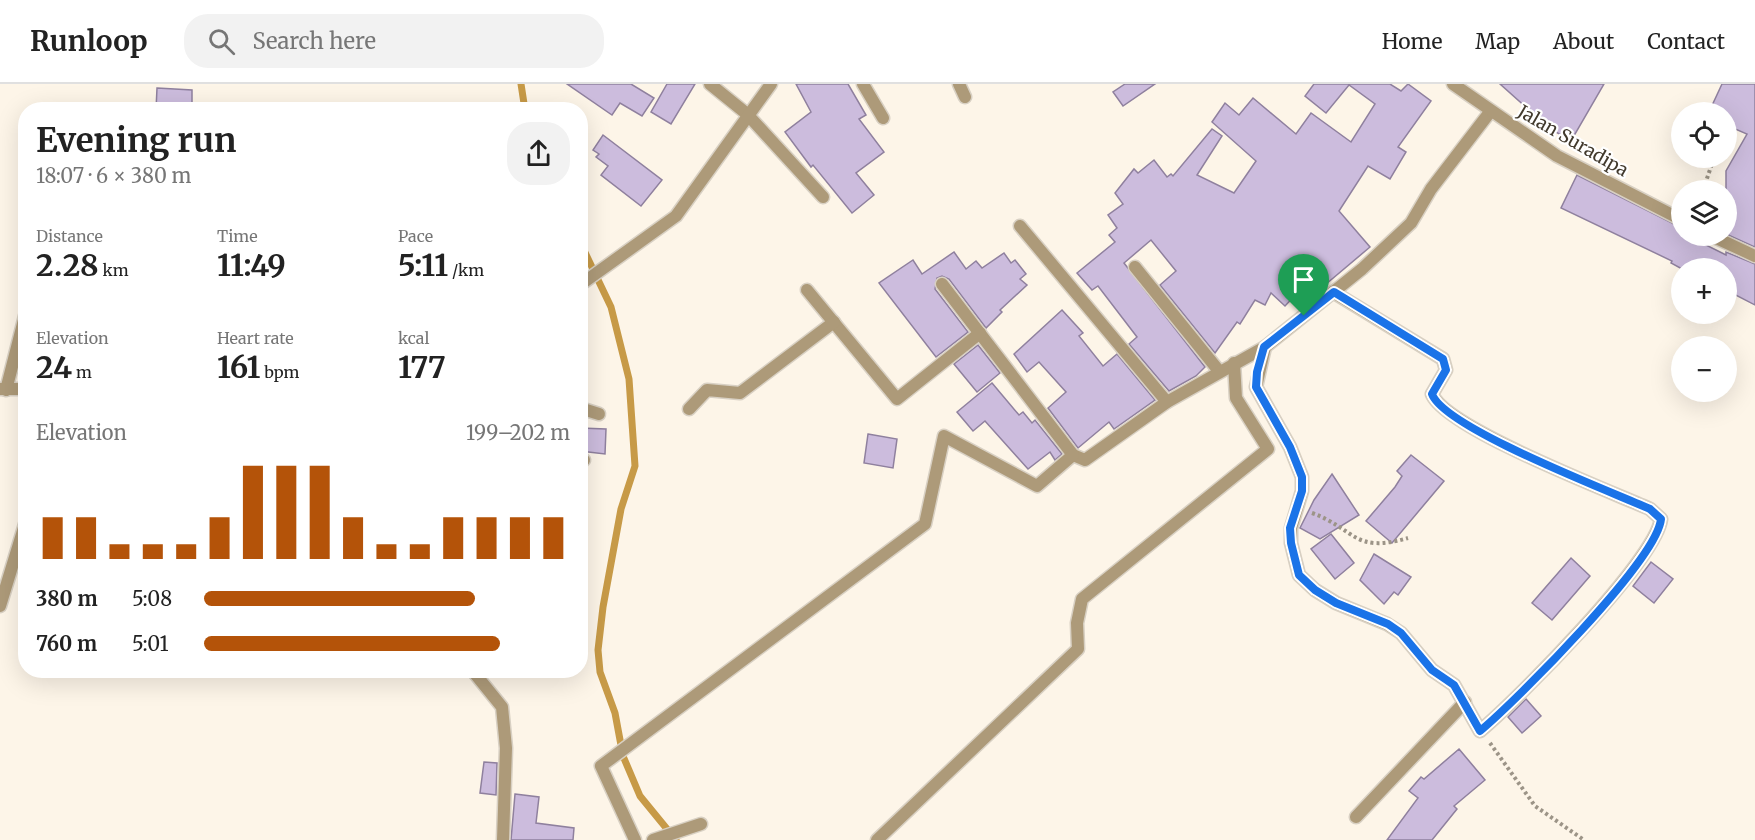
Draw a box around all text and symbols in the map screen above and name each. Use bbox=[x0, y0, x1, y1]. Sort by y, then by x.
search box bbox=[184, 14, 604, 68]
text: Runloop bbox=[30, 23, 148, 59]
icon: search bbox=[205, 25, 238, 58]
text: Search here bbox=[253, 27, 376, 55]
text: Home bbox=[1382, 28, 1442, 55]
text: Map bbox=[1475, 28, 1520, 55]
text: About bbox=[1553, 28, 1614, 55]
text: Contact bbox=[1647, 28, 1725, 55]
street label: Jalan Suradipa bbox=[1513, 99, 1633, 182]
map controls bbox=[1671, 102, 1737, 402]
button: locate bbox=[1671, 102, 1737, 168]
text: Evening run bbox=[36, 120, 236, 161]
button: share bbox=[507, 122, 570, 185]
text: 18:07 · 6 × 380 m bbox=[36, 163, 191, 188]
button: layers bbox=[1671, 180, 1737, 246]
text: Distance bbox=[36, 226, 103, 246]
text: Time bbox=[217, 226, 258, 246]
text: Pace bbox=[398, 226, 433, 246]
text: 2.28 bbox=[36, 246, 99, 284]
text: 11:49 bbox=[217, 246, 286, 284]
text: 5:11 bbox=[398, 246, 448, 284]
pin bbox=[1278, 254, 1329, 316]
button: + bbox=[1671, 258, 1737, 324]
text: km bbox=[99, 260, 129, 280]
text: /km bbox=[448, 260, 484, 280]
icon: arrive bbox=[1287, 263, 1320, 296]
text: Elevation bbox=[36, 328, 109, 348]
text: Heart rate bbox=[217, 328, 294, 348]
text: kcal bbox=[398, 328, 429, 348]
button: − bbox=[1671, 336, 1737, 402]
text: 24 bbox=[36, 348, 72, 386]
text: 161 bbox=[217, 348, 260, 386]
text: 177 bbox=[398, 348, 446, 386]
text: m bbox=[72, 362, 92, 382]
text: bpm bbox=[260, 362, 300, 382]
text: Elevation bbox=[36, 420, 127, 445]
text: 199–202 m bbox=[466, 420, 570, 445]
text: 380 m bbox=[36, 586, 98, 611]
text: 5:08 bbox=[132, 586, 172, 611]
text: 760 m bbox=[36, 631, 97, 656]
text: 5:01 bbox=[132, 631, 169, 656]

